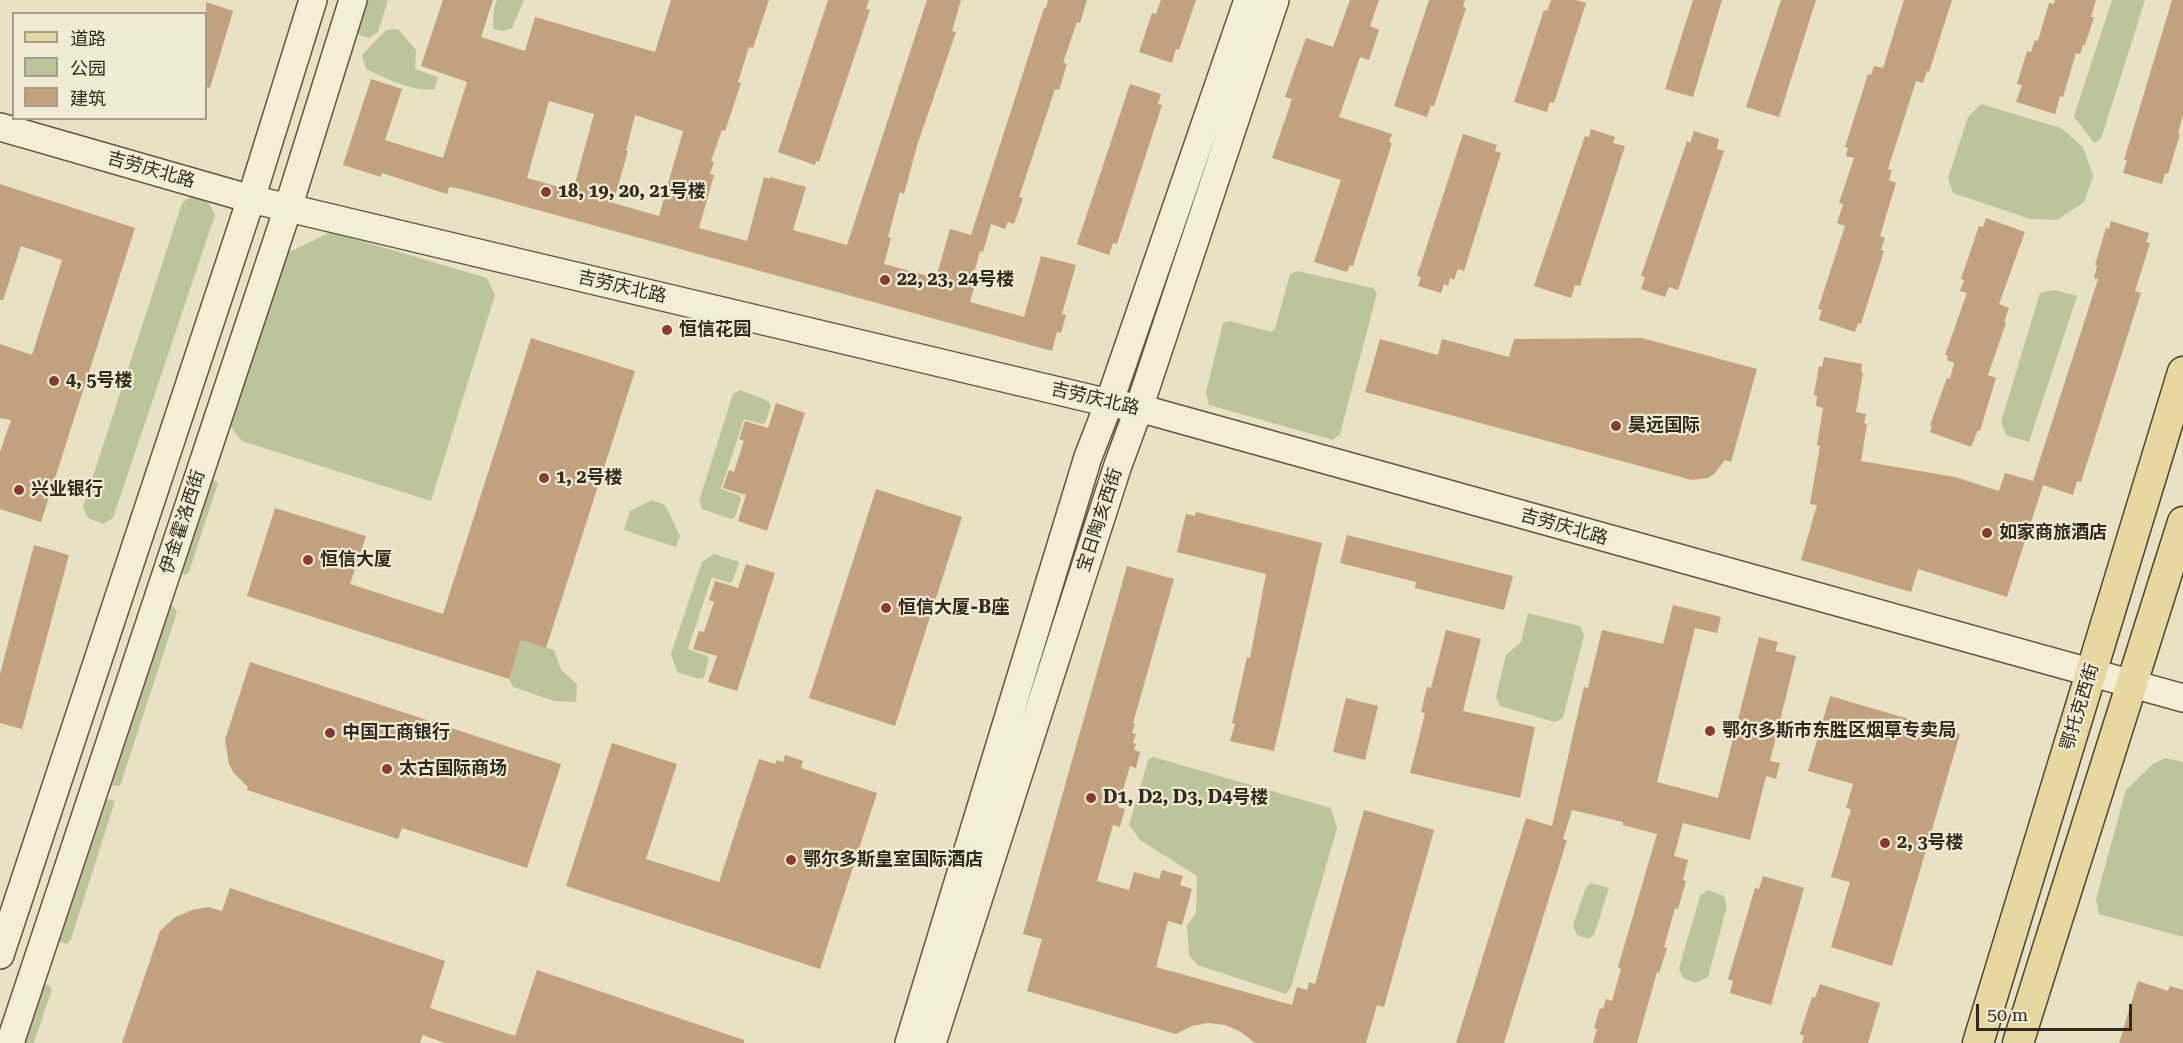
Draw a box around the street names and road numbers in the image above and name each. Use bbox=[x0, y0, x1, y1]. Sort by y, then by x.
street label: 吉劳庆北路 bbox=[105, 147, 197, 193]
street label: 吉劳庆北路 bbox=[576, 266, 668, 308]
street label: 吉劳庆北路 bbox=[1049, 378, 1141, 420]
street label: 宝日陶亥西街 bbox=[1073, 465, 1127, 575]
street label: 伊金霍洛西街 bbox=[156, 467, 210, 577]
street label: 吉劳庆北路 bbox=[1518, 504, 1610, 550]
street label: 鄂托克西街 bbox=[2057, 661, 2103, 753]

